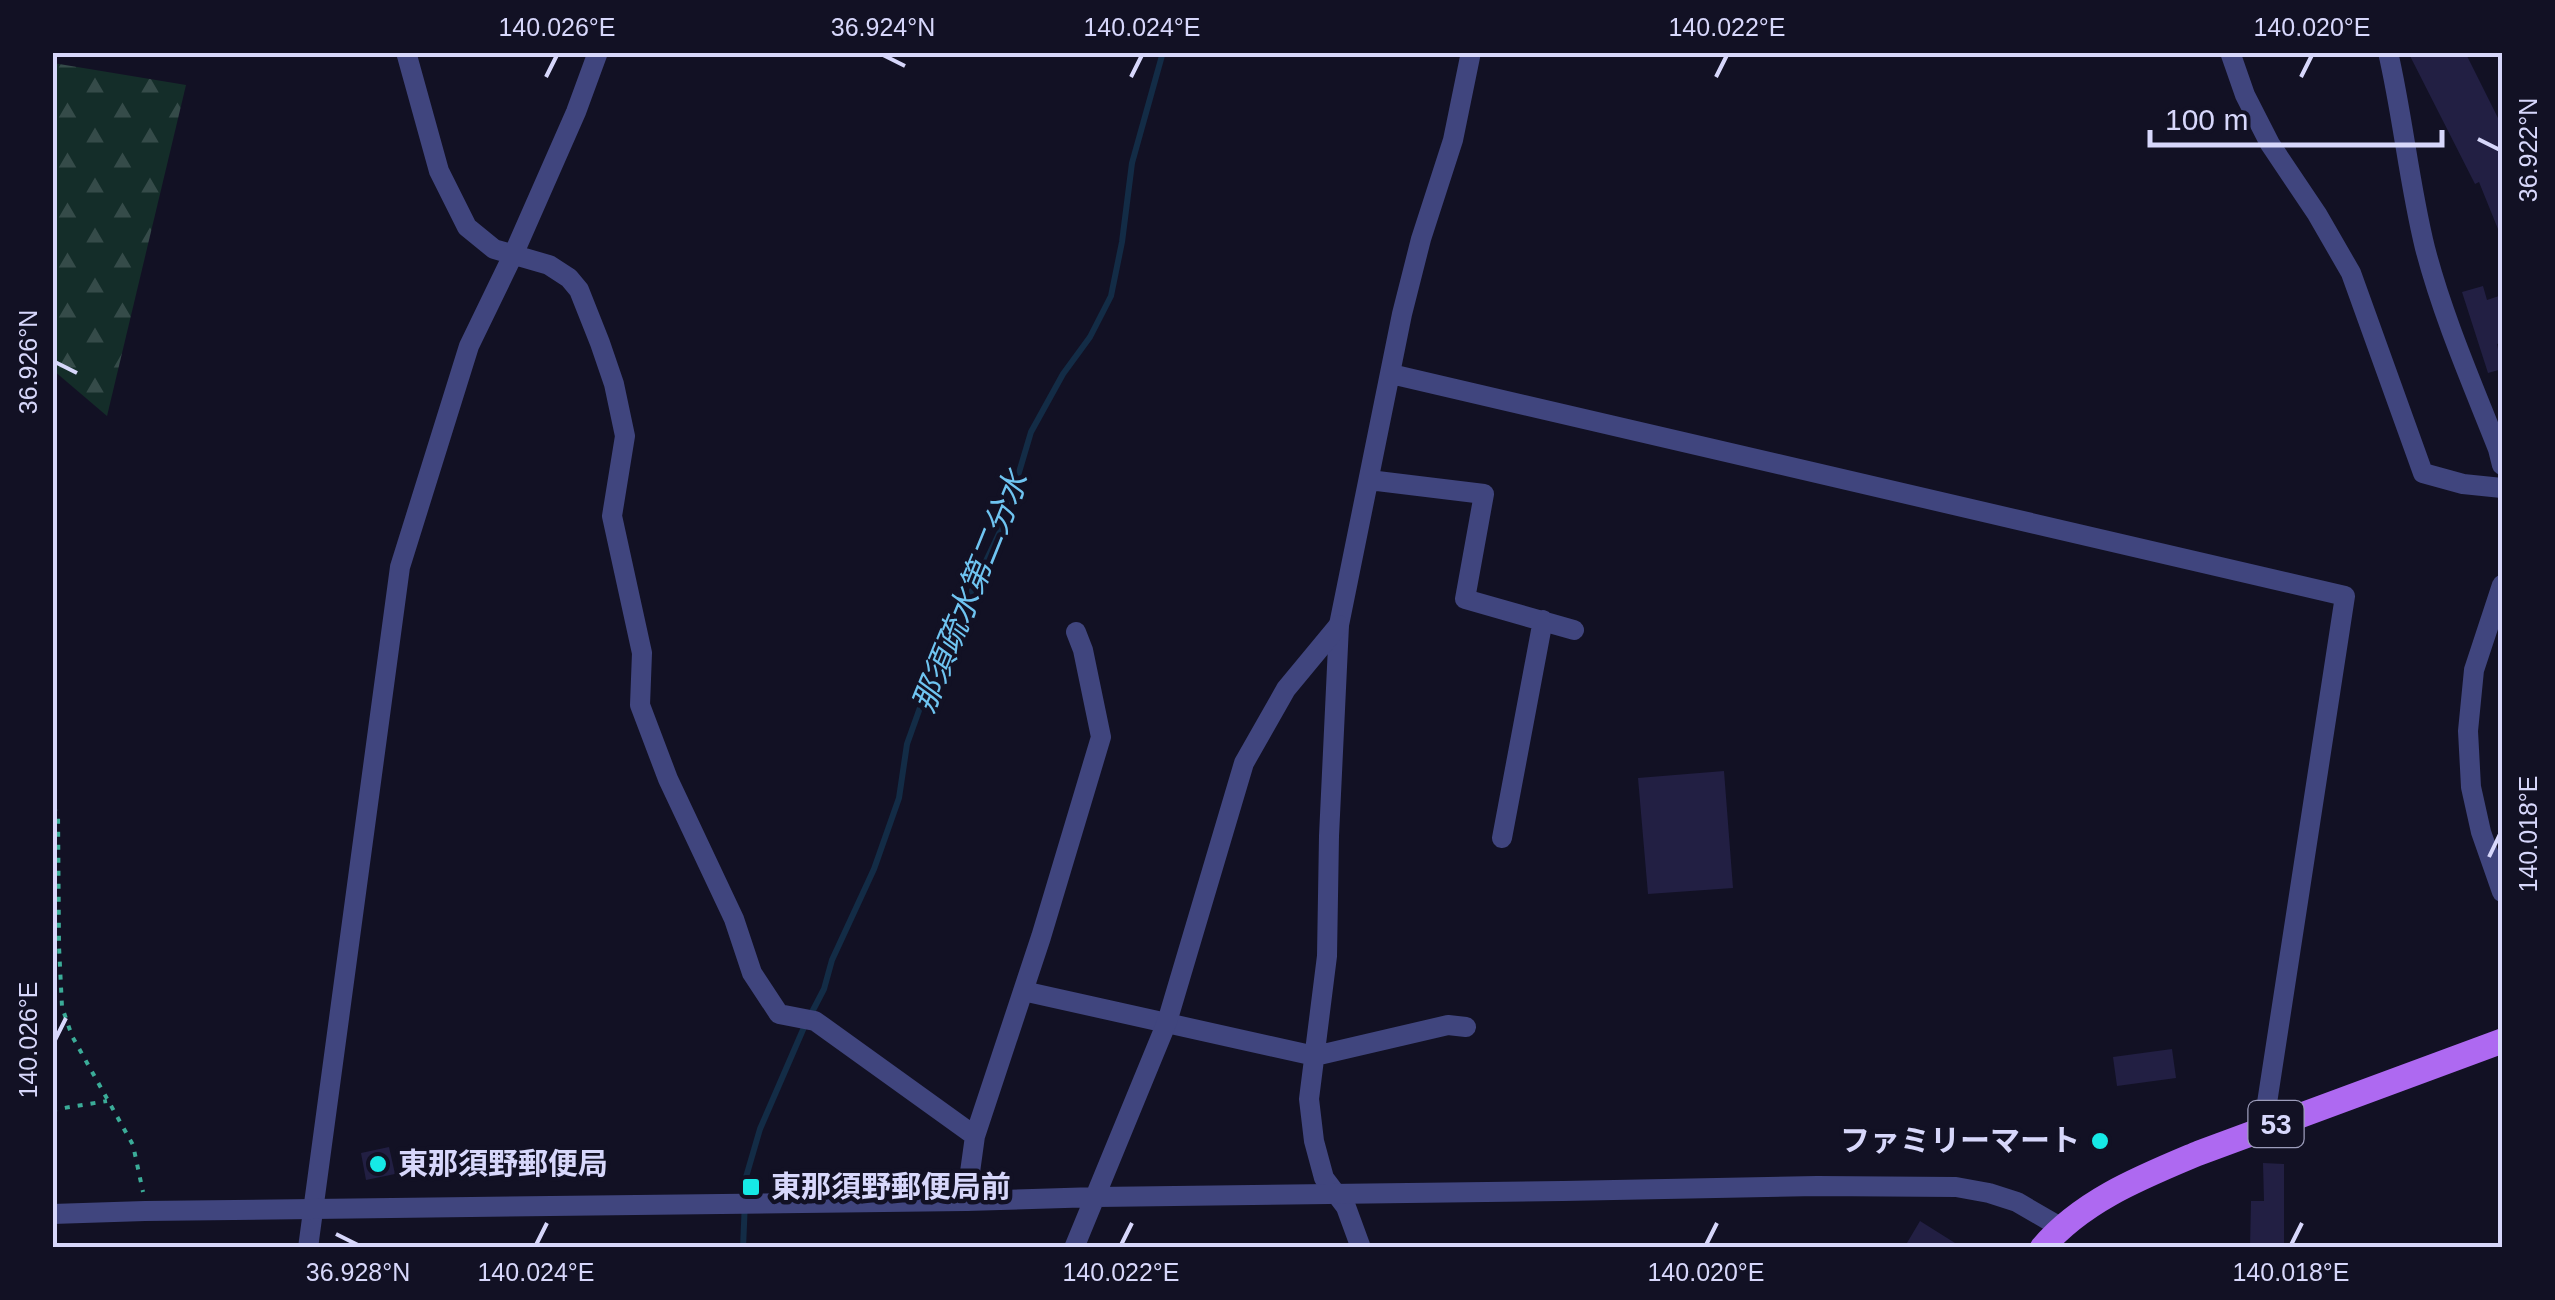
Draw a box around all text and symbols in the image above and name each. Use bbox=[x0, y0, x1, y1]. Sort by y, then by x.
text: 140.026°E bbox=[498, 13, 616, 41]
text: 36.924°N bbox=[831, 13, 935, 41]
text: 140.024°E bbox=[1083, 13, 1201, 41]
text: 140.022°E bbox=[1668, 13, 1786, 41]
text: 140.020°E bbox=[2253, 13, 2371, 41]
scale bar bbox=[2150, 85, 2442, 147]
text: 36.922°N bbox=[2514, 98, 2542, 202]
text: 100 m bbox=[2165, 103, 2248, 136]
text: 36.926°N bbox=[14, 310, 42, 414]
water label: 那須疏水第二分水 bbox=[905, 464, 1036, 717]
text: 140.018°E bbox=[2514, 775, 2542, 893]
text: 140.026°E bbox=[14, 981, 42, 1099]
road number: 53 bbox=[2248, 1101, 2304, 1147]
place label: ファミリーマート bbox=[1840, 1124, 2080, 1157]
marker: ファミリーマート bbox=[2089, 1130, 2111, 1152]
place label: 東那須野郵便局 bbox=[398, 1147, 608, 1180]
marker: 東那須野郵便局 bbox=[367, 1153, 389, 1175]
place label: 東那須野郵便局前 bbox=[771, 1170, 1011, 1203]
marker: 東那須野郵便局前 bbox=[740, 1176, 762, 1198]
text: 36.928°N bbox=[306, 1258, 410, 1286]
text: 140.024°E bbox=[477, 1258, 595, 1286]
text: 140.022°E bbox=[1062, 1258, 1180, 1286]
text: 140.020°E bbox=[1647, 1258, 1765, 1286]
text: 140.018°E bbox=[2232, 1258, 2350, 1286]

